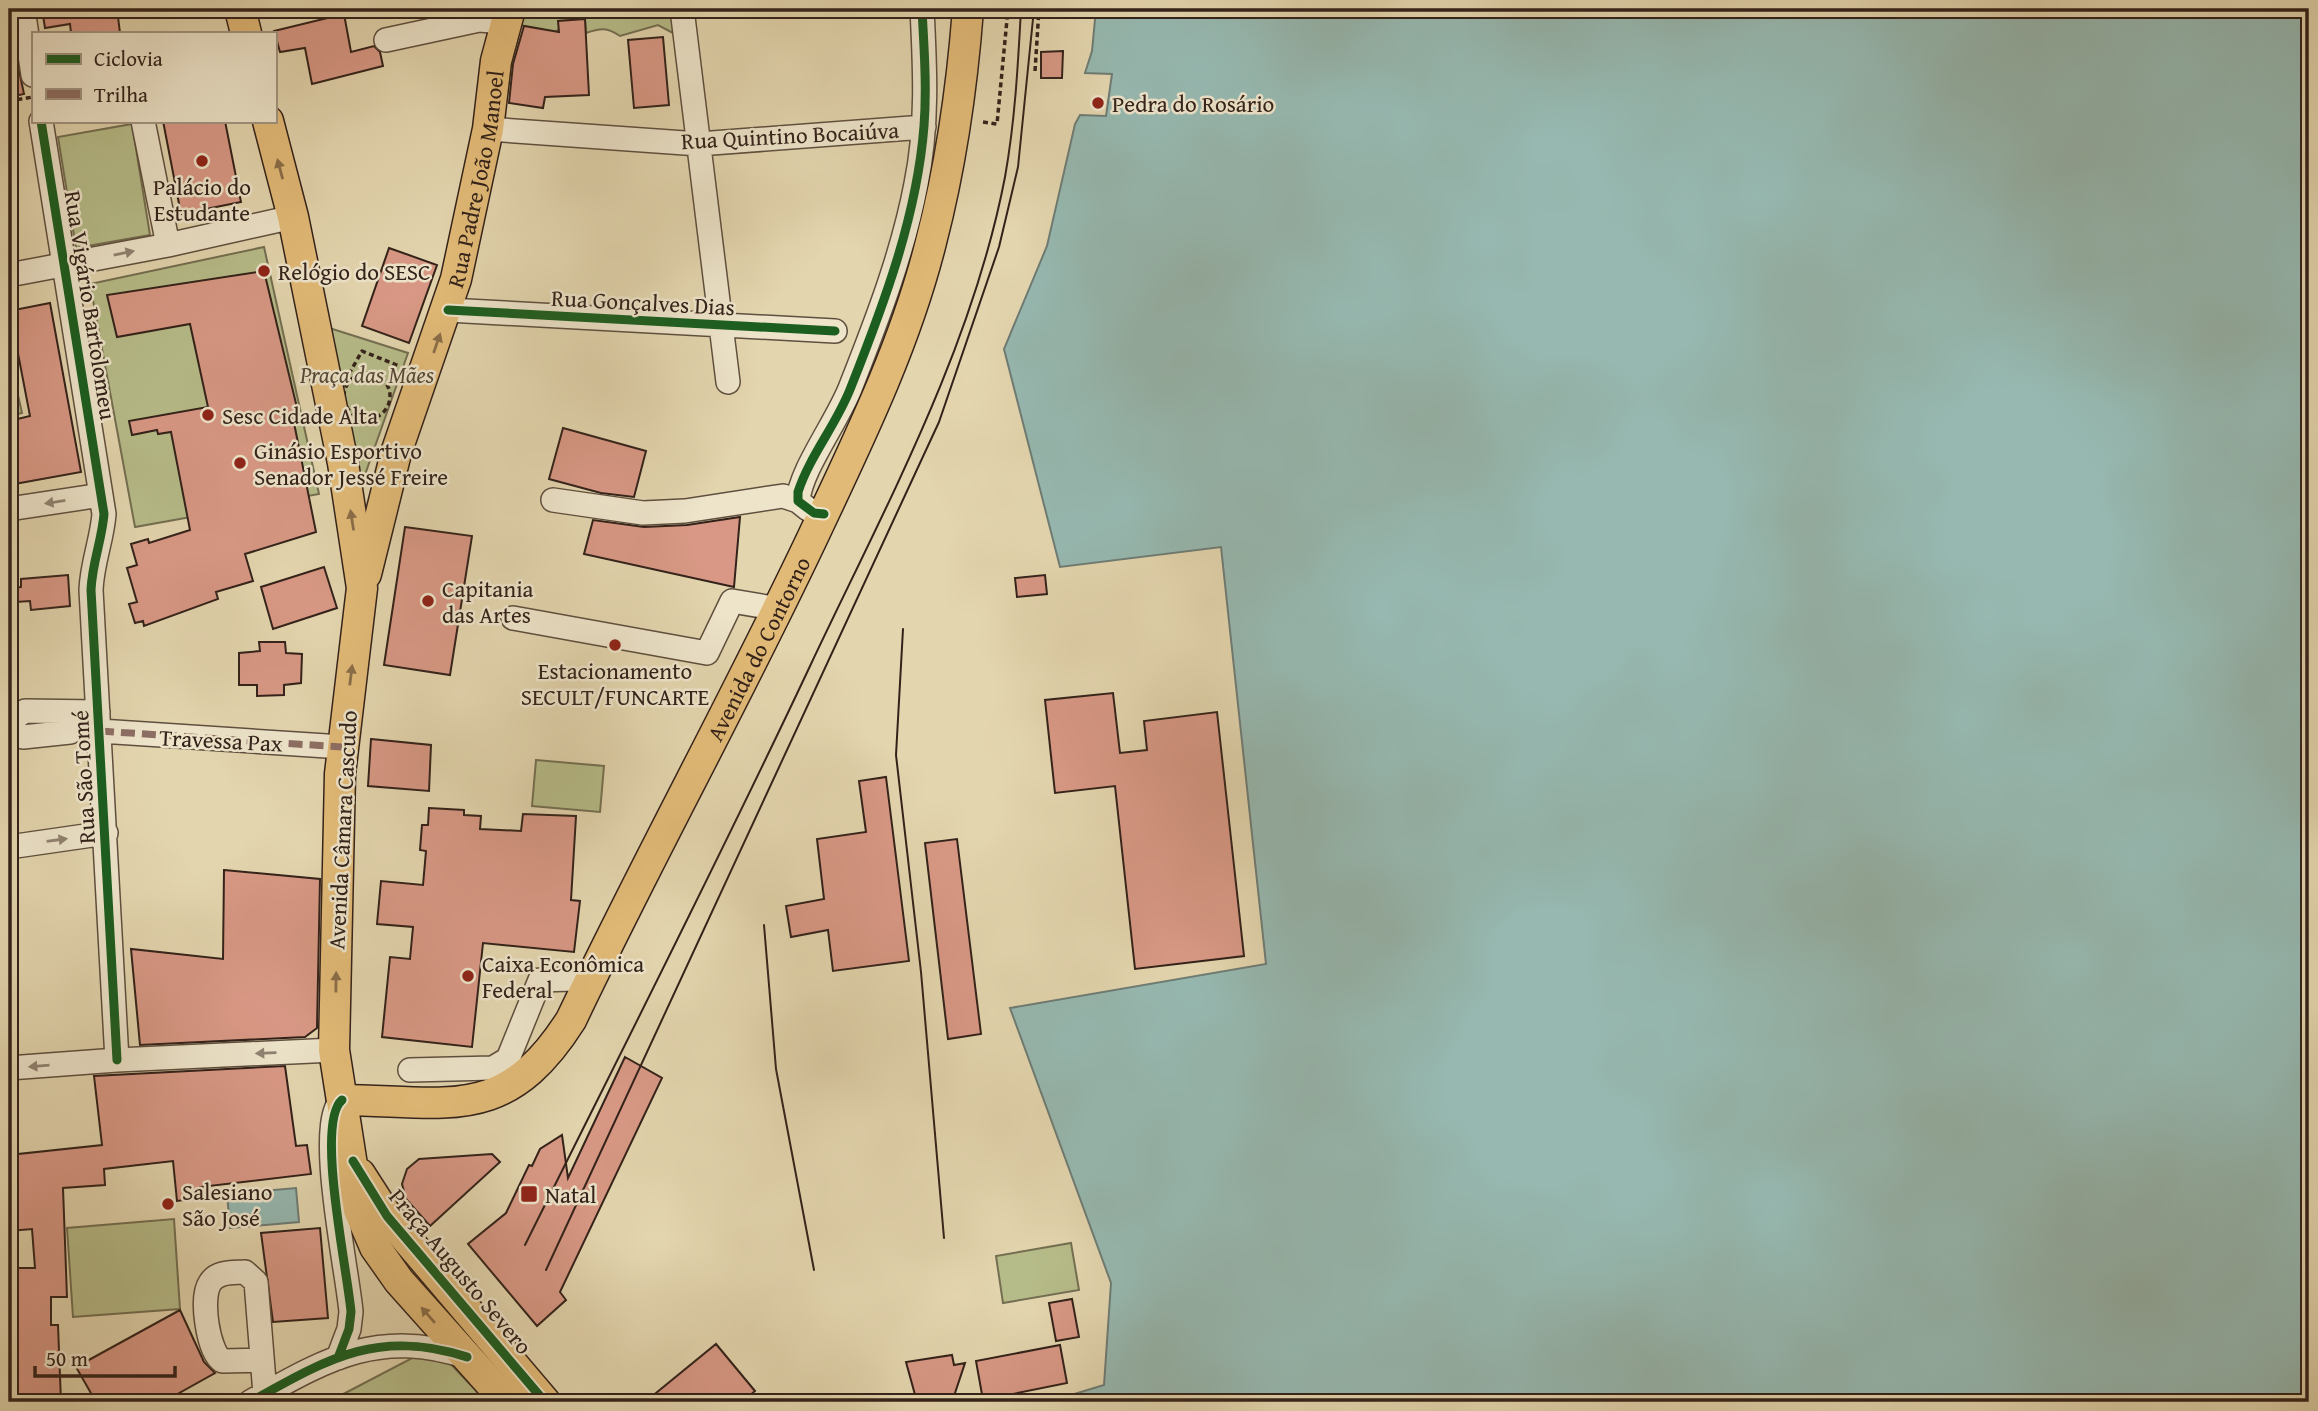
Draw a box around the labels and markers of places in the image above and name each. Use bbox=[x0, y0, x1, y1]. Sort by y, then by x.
place label: Pedra do Rosário bbox=[1112, 87, 1274, 120]
marker: Pedra do Rosário bbox=[1090, 95, 1106, 111]
marker: Palácio do Estudante bbox=[194, 153, 210, 169]
place label: Palácio do Estudante bbox=[153, 170, 251, 229]
place label: Relógio do SESC bbox=[278, 255, 431, 288]
marker: Relógio do SESC bbox=[256, 263, 272, 279]
place label: Sesc Cidade Alta bbox=[222, 399, 378, 432]
marker: Sesc Cidade Alta bbox=[200, 407, 216, 423]
place label: Ginásio Esportivo Senador Jessé Freire bbox=[254, 434, 448, 493]
marker: Ginásio Esportivo Senador Jessé Freire bbox=[232, 455, 248, 471]
place label: Capitania das Artes bbox=[442, 572, 534, 631]
marker: Capitania das Artes bbox=[420, 593, 436, 609]
marker: Estacionamento SECULT/FUNCARTE bbox=[607, 637, 623, 653]
place label: Estacionamento SECULT/FUNCARTE bbox=[521, 654, 709, 713]
place label: Caixa Econômica Federal bbox=[482, 947, 644, 1006]
marker: Caixa Econômica Federal bbox=[460, 968, 476, 984]
place label: Salesiano São José bbox=[182, 1175, 272, 1234]
place label: Natal bbox=[545, 1178, 596, 1211]
marker: Natal bbox=[519, 1184, 539, 1204]
marker: Salesiano São José bbox=[160, 1196, 176, 1212]

